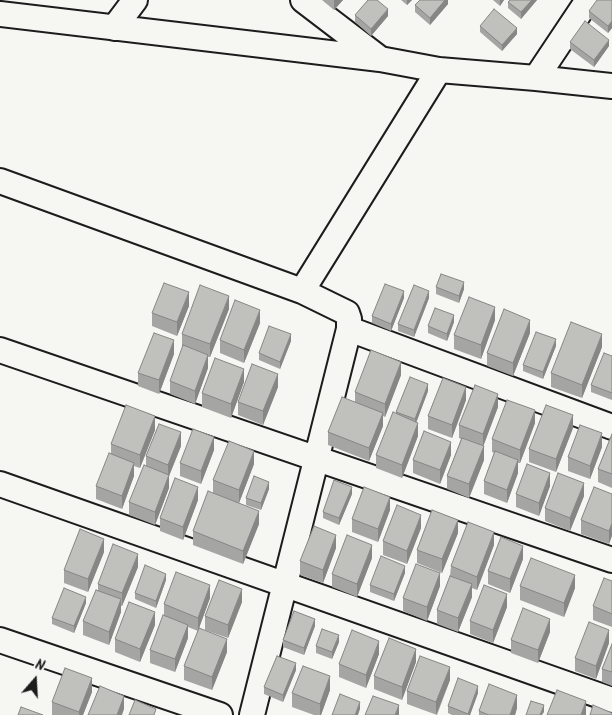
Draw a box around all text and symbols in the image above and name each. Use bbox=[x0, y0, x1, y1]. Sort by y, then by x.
text: N bbox=[32, 654, 48, 678]
north arrow bbox=[10, 655, 60, 705]

